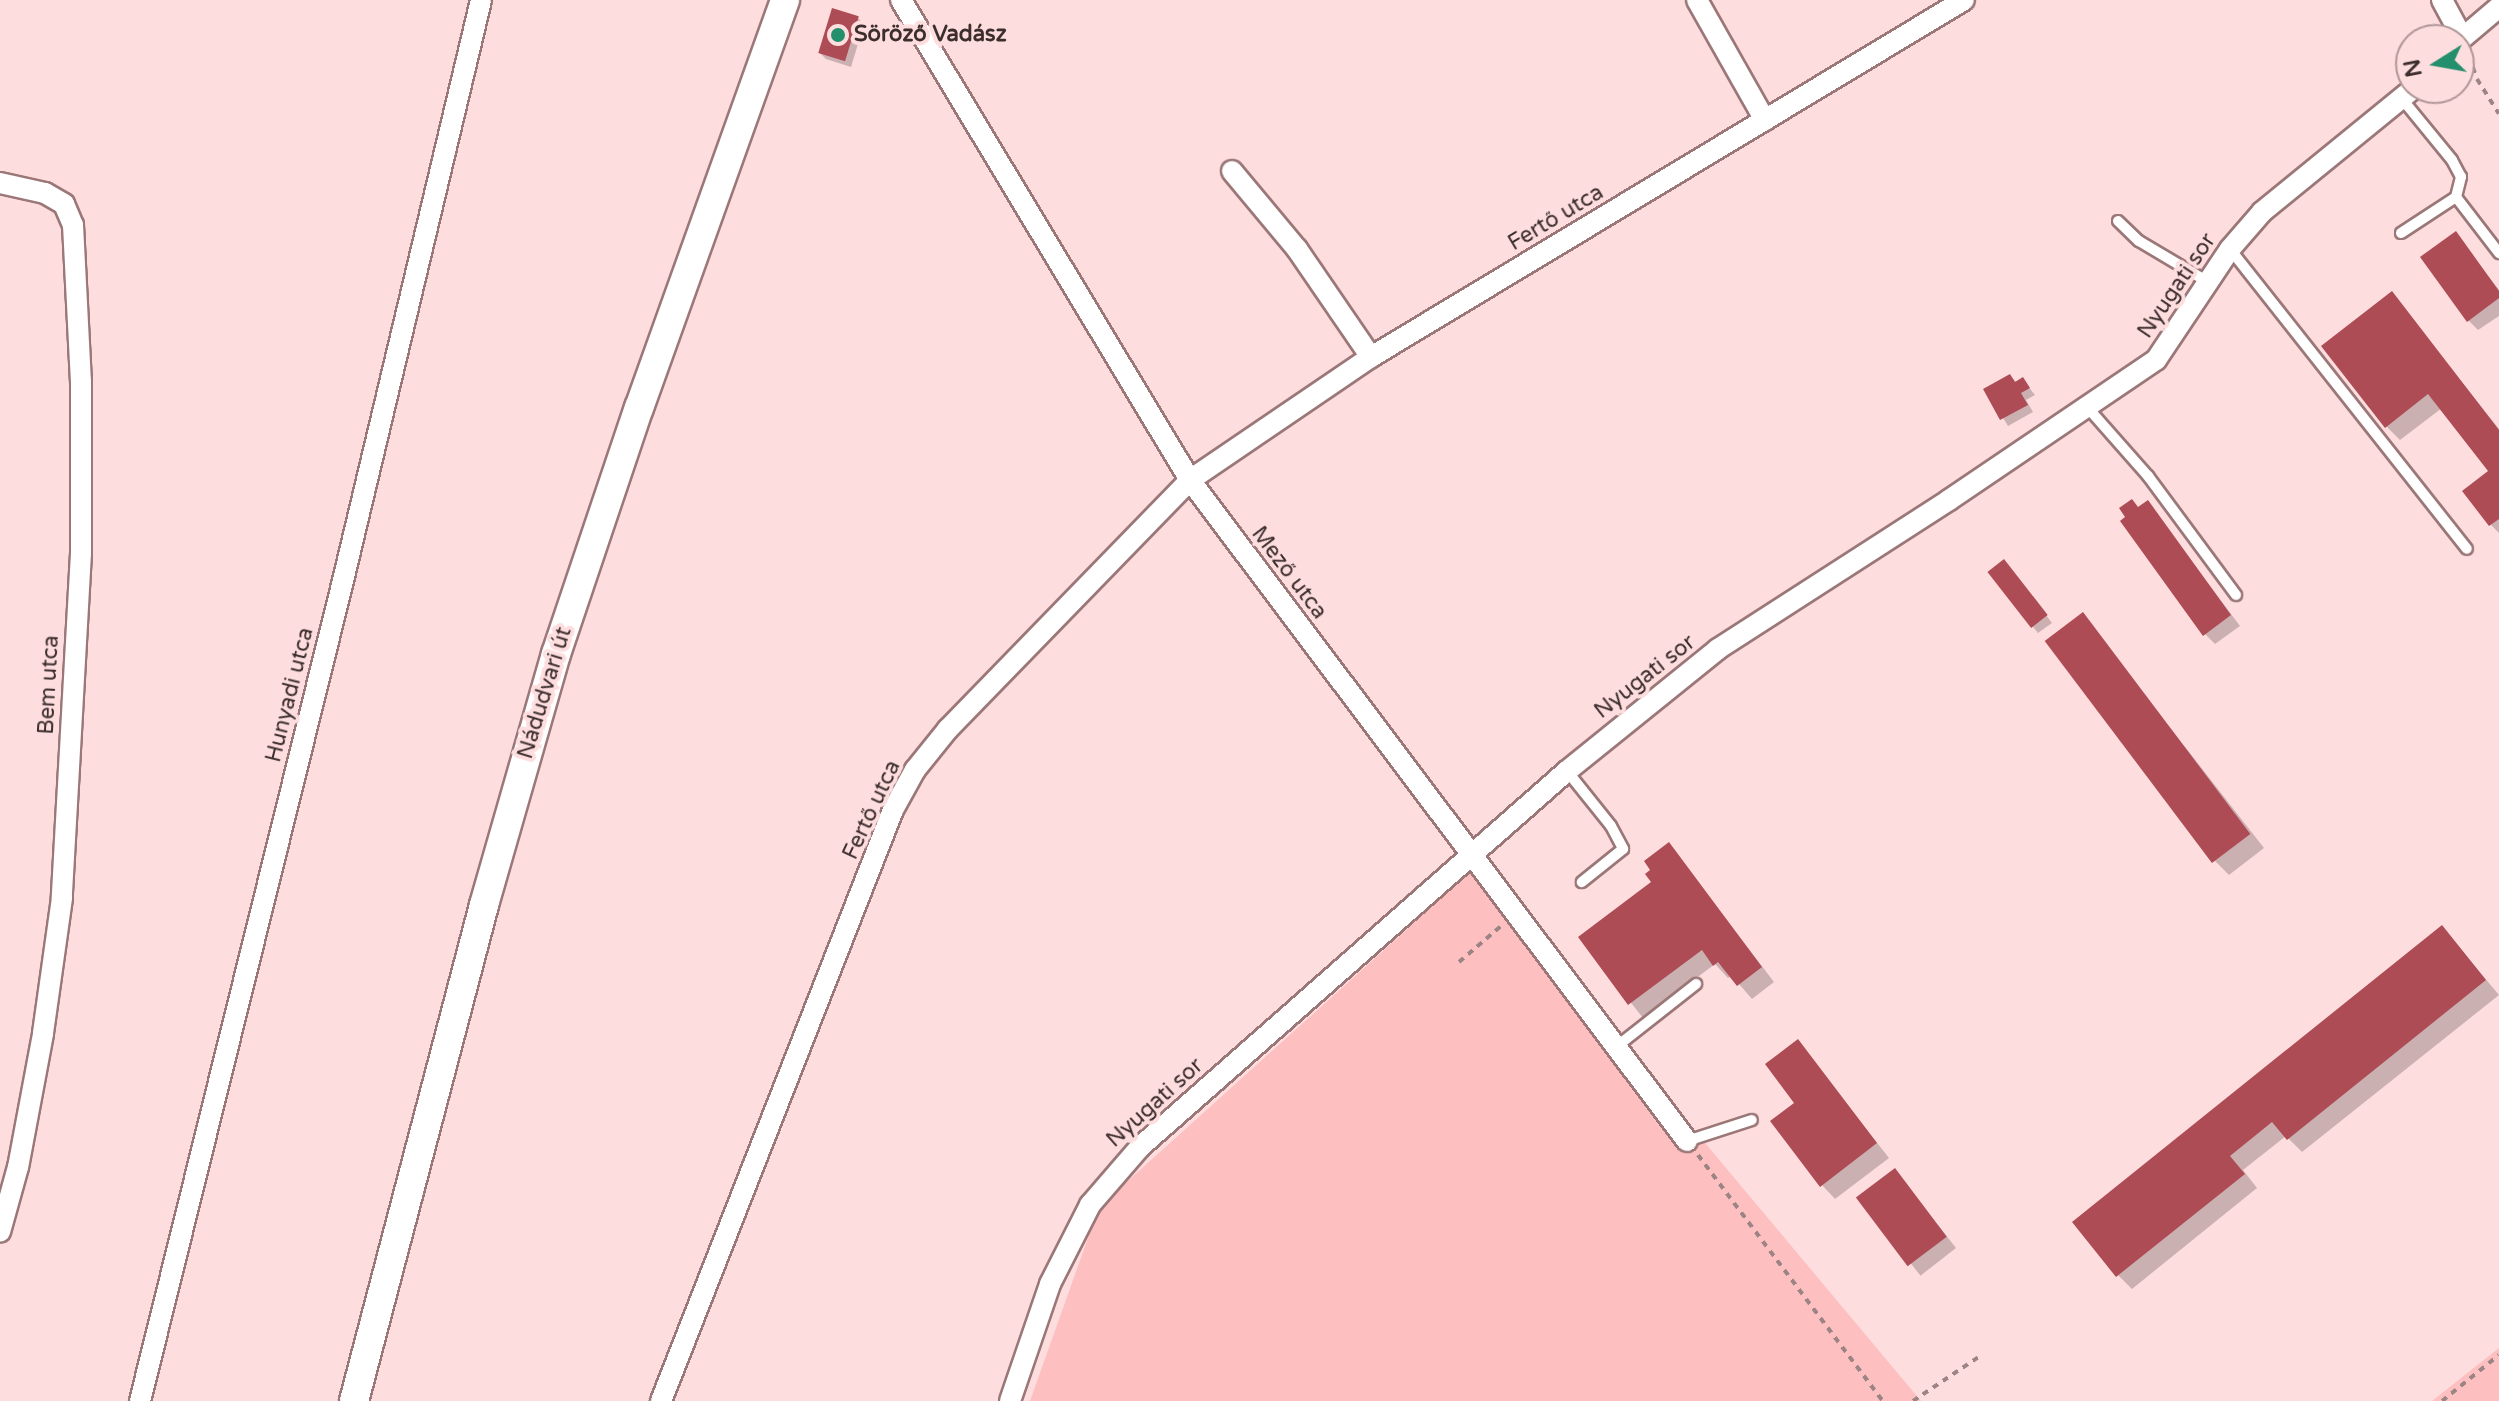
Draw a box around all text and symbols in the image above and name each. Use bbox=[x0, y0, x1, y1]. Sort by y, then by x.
place label: Söröző Vadász bbox=[854, 22, 1007, 48]
north arrow bbox=[2395, 24, 2475, 104]
marker: Söröző Vadász bbox=[829, 26, 847, 44]
text: N bbox=[2399, 57, 2428, 79]
street label: Fertő utca bbox=[1504, 179, 1608, 257]
street label: Nyugati sor bbox=[2132, 229, 2222, 343]
street label: Mező utca bbox=[1246, 521, 1332, 625]
street label: Nádudvari út bbox=[512, 624, 578, 762]
street label: Hunyadi utca bbox=[261, 625, 319, 765]
street label: Nyugati sor bbox=[1589, 629, 1701, 725]
street label: Bem utca bbox=[33, 635, 65, 735]
street label: Fertő utca bbox=[838, 756, 906, 864]
street label: Nyugati sor bbox=[1101, 1053, 1209, 1153]

